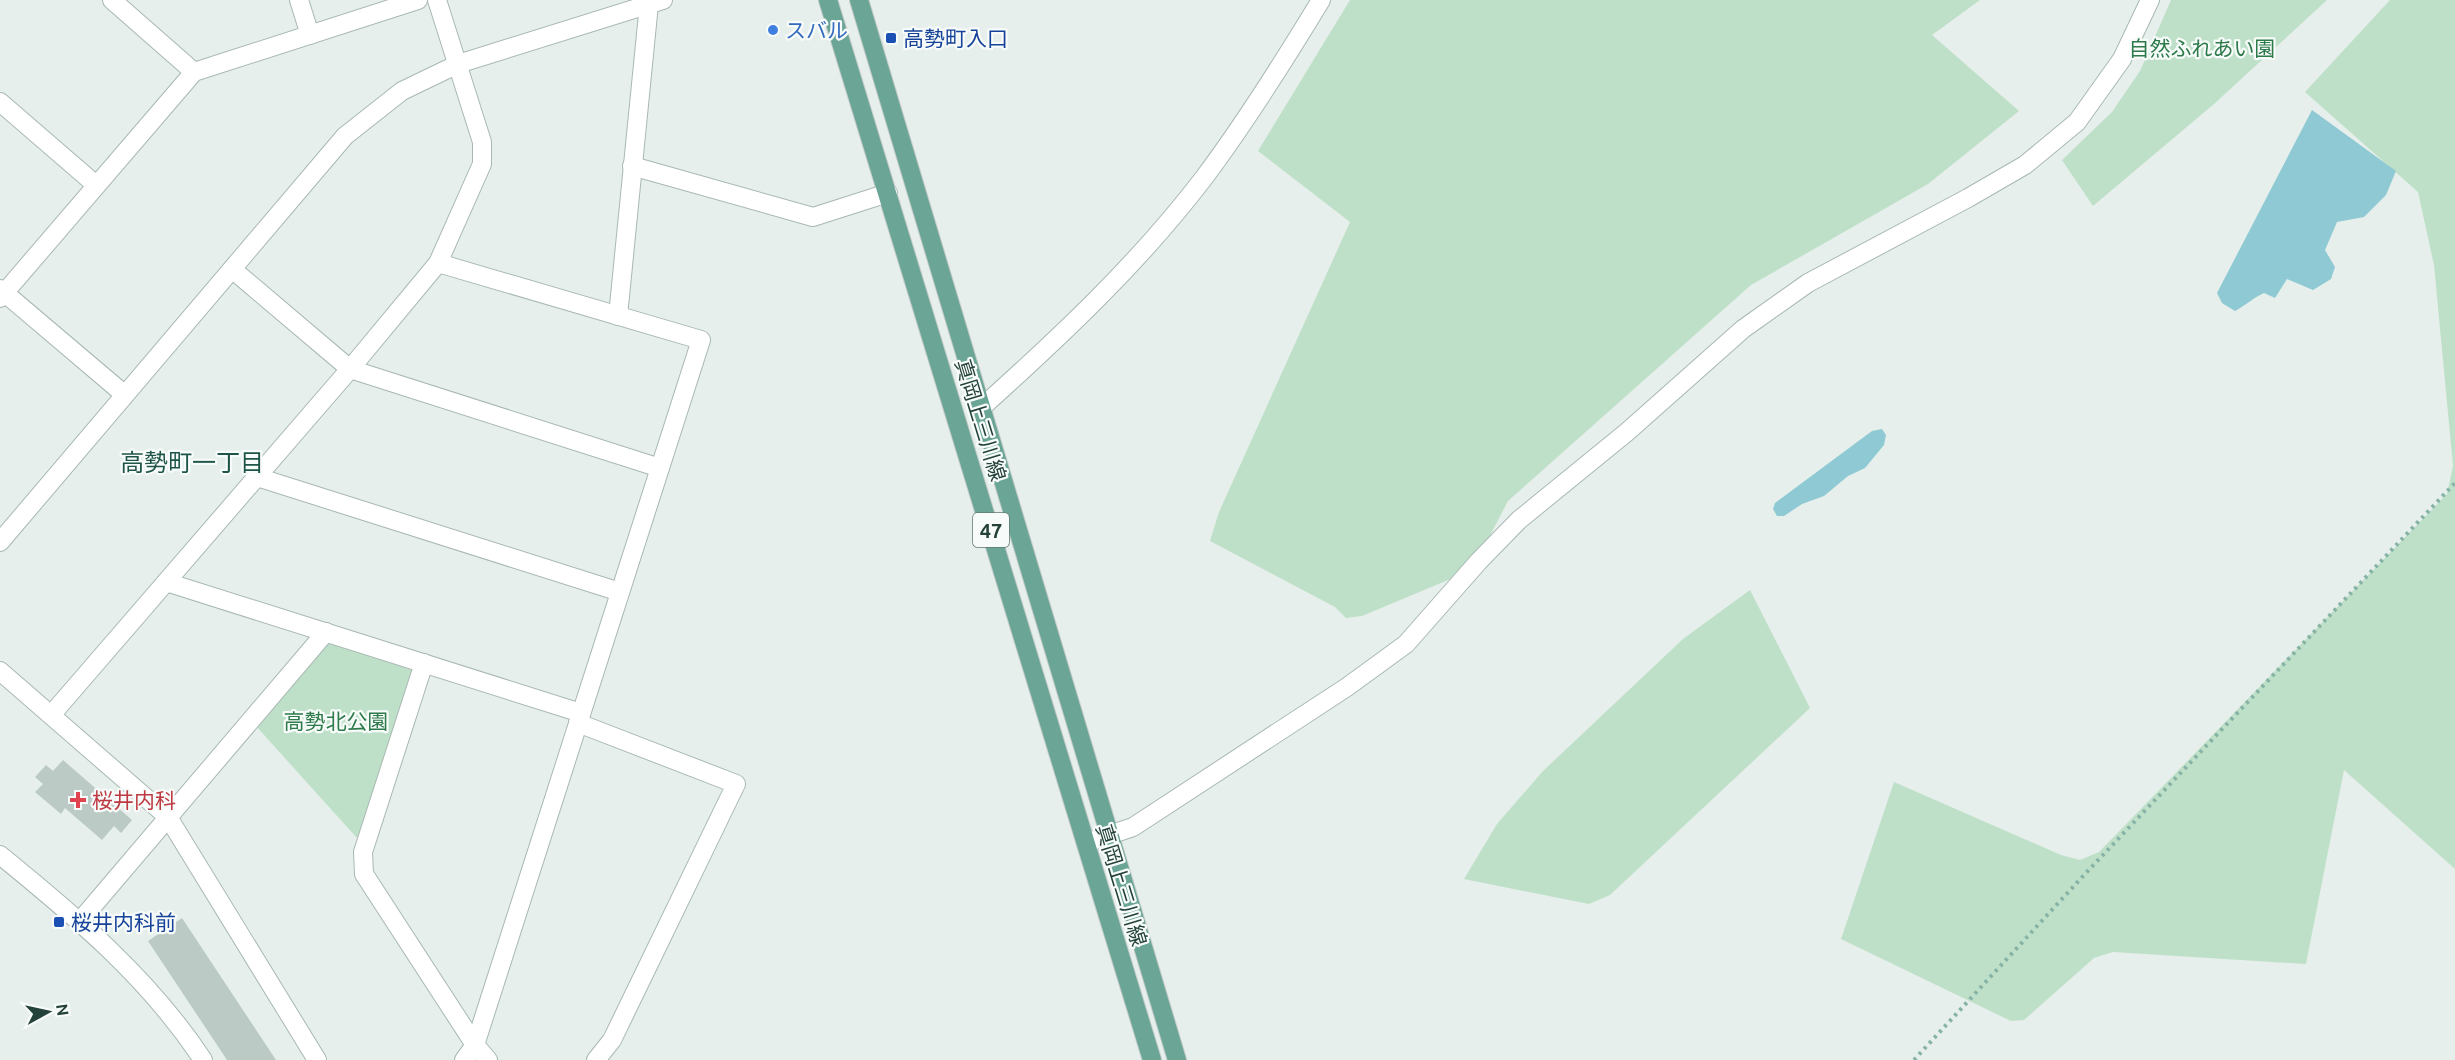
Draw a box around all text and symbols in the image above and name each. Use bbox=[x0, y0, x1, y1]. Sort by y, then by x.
place label: スバル bbox=[785, 18, 848, 42]
marker: スバル bbox=[766, 23, 780, 37]
place label: 高勢町入口 bbox=[903, 26, 1008, 50]
marker: 高勢町入口 bbox=[884, 31, 898, 45]
park label: 自然ふれあい園 bbox=[2129, 36, 2276, 60]
street label: 真岡上三川線 bbox=[951, 356, 1011, 484]
district label: 高勢町一丁目 bbox=[120, 449, 264, 476]
road number: 47 bbox=[973, 513, 1009, 547]
park label: 高勢北公園 bbox=[284, 709, 389, 733]
place label: 桜井内科 bbox=[92, 788, 176, 812]
marker: 桜井内科 bbox=[69, 791, 87, 809]
street label: 真岡上三川線 bbox=[1092, 821, 1152, 949]
place label: 桜井内科前 bbox=[71, 910, 176, 934]
marker: 桜井内科前 bbox=[52, 915, 66, 929]
north arrow bbox=[18, 982, 78, 1042]
text: N bbox=[53, 1003, 73, 1017]

